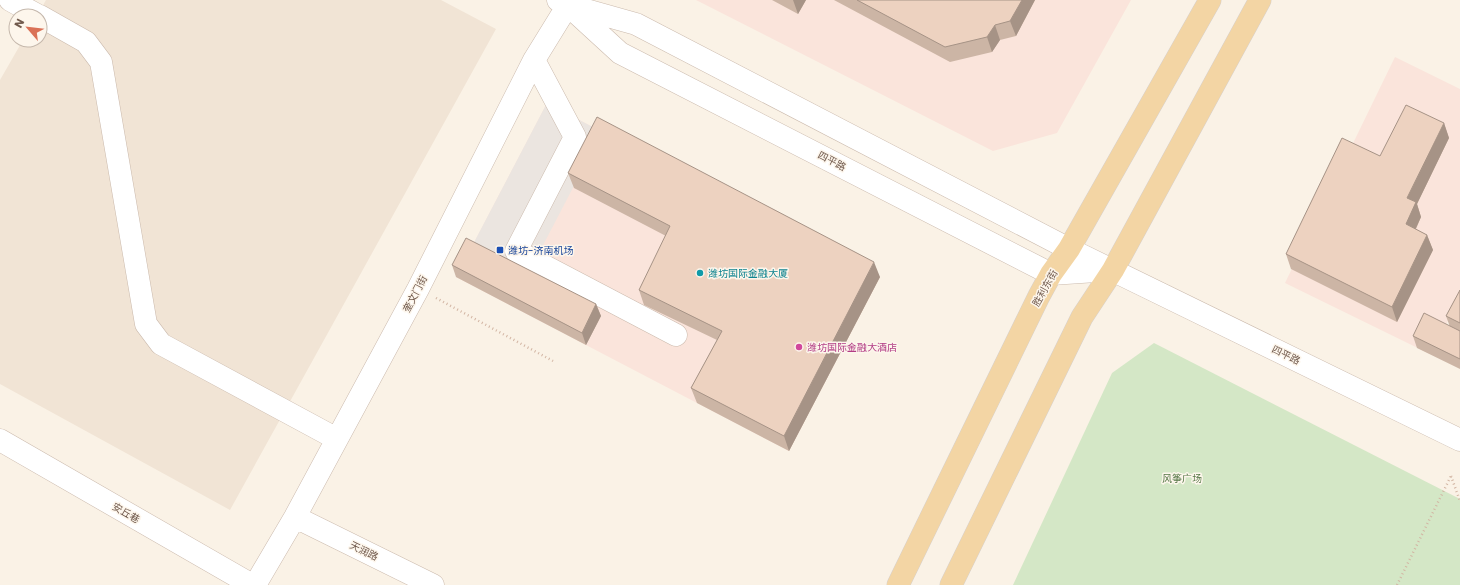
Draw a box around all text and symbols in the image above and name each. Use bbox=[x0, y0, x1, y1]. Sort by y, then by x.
north arrow bbox=[8, 8, 48, 48]
text: N bbox=[10, 16, 28, 31]
street label: 四平路 bbox=[815, 148, 849, 174]
place label: 潍坊-济南机场 bbox=[508, 243, 574, 258]
marker: 潍坊-济南机场 bbox=[495, 245, 505, 255]
place label: 潍坊国际金融大厦 bbox=[708, 266, 788, 281]
street label: 胜利东街 bbox=[1029, 267, 1061, 309]
marker: 潍坊国际金融大厦 bbox=[695, 268, 705, 278]
street label: 奎文门街 bbox=[399, 273, 431, 315]
place label: 潍坊国际金融大酒店 bbox=[807, 340, 897, 355]
marker: 潍坊国际金融大酒店 bbox=[794, 342, 804, 352]
street label: 四平路 bbox=[1269, 342, 1303, 368]
park label: 风筝广场 bbox=[1162, 471, 1202, 486]
street label: 安丘巷 bbox=[109, 499, 143, 527]
street label: 天润路 bbox=[347, 538, 381, 564]

